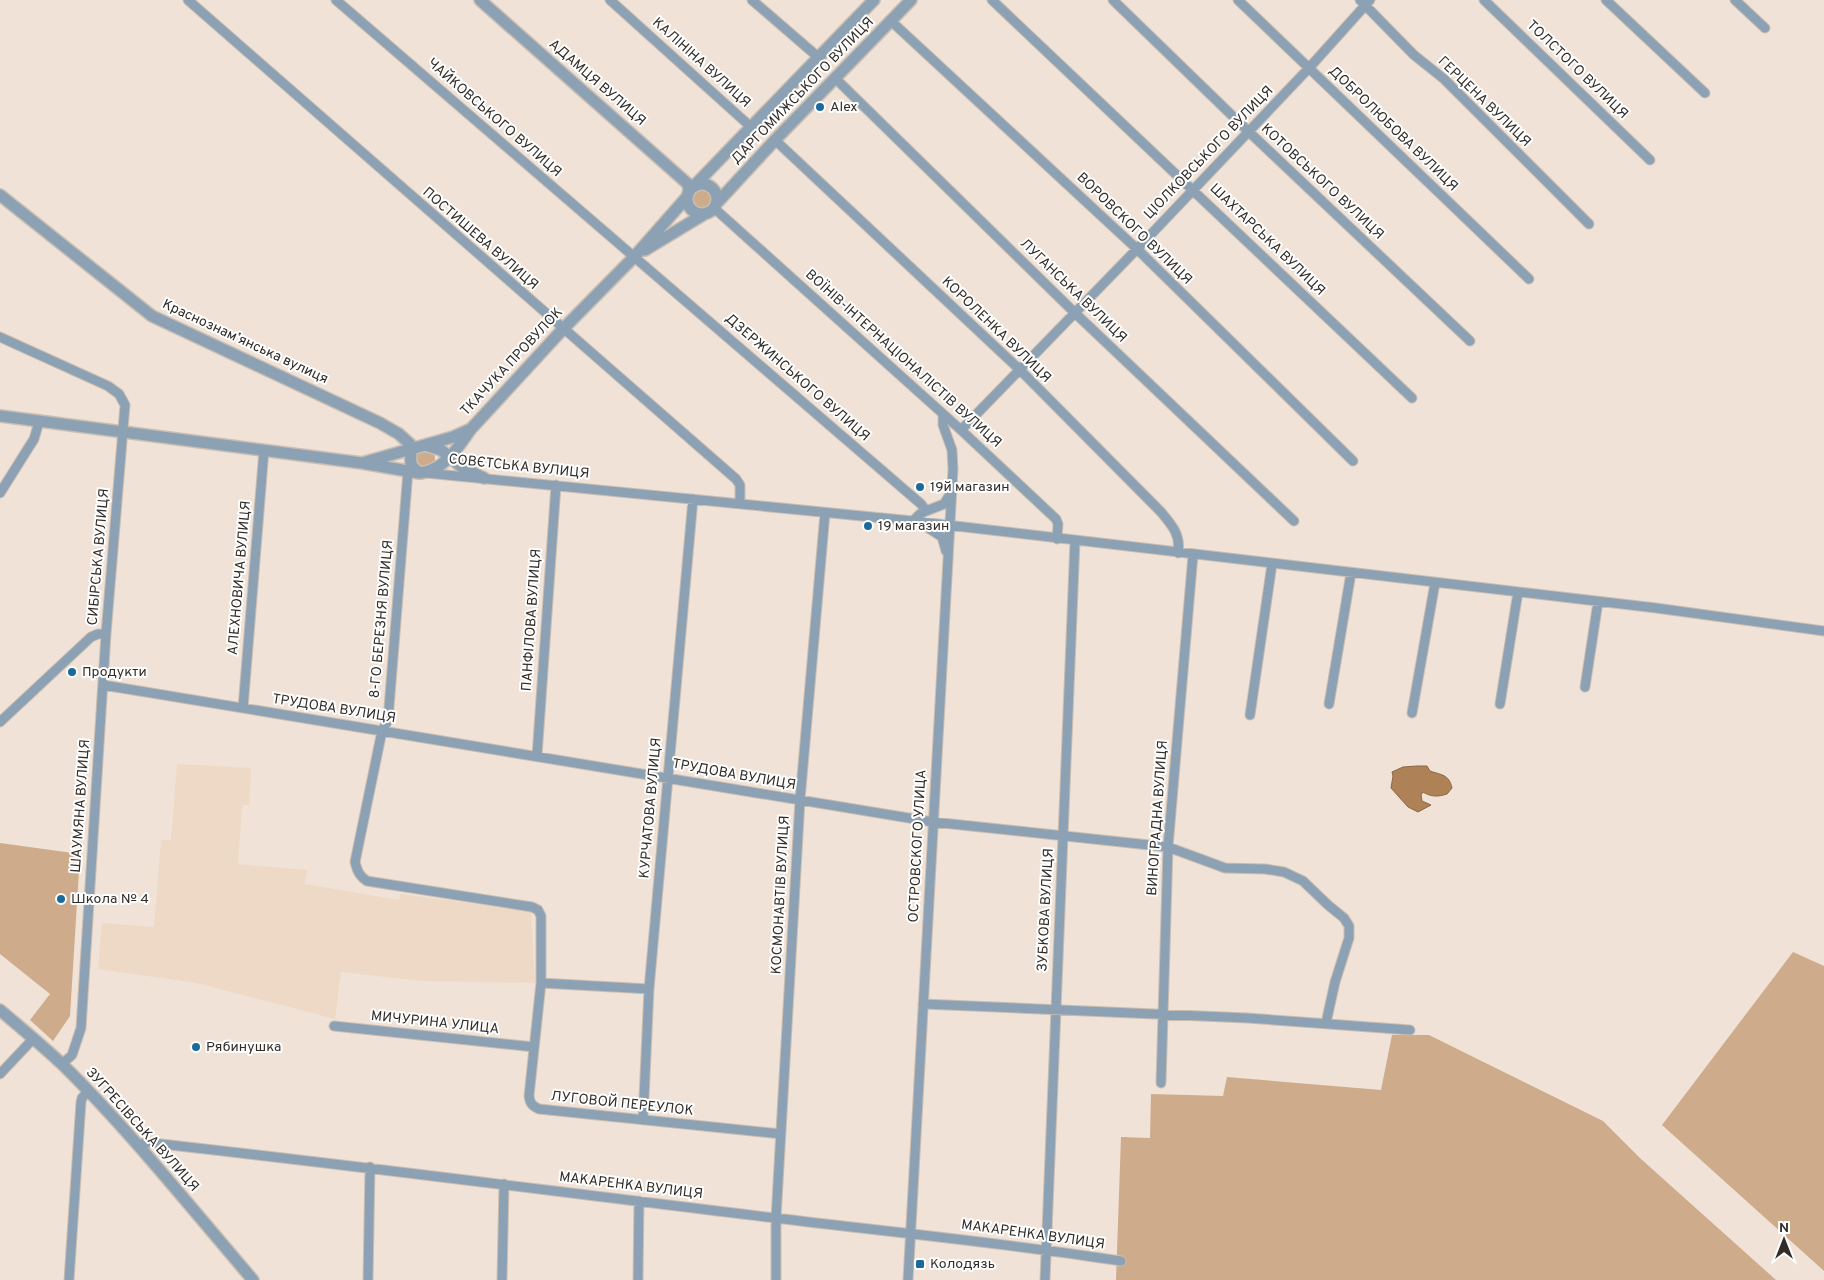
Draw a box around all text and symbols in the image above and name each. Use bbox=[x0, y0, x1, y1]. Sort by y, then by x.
street label: КАЛІНІНА ВУЛИЦЯ bbox=[648, 14, 754, 112]
street label: ДАРГОМИЖСЬКОГО ВУЛИЦЯ bbox=[728, 14, 878, 168]
street label: ТОЛСТОГО ВУЛИЦЯ bbox=[1523, 17, 1631, 123]
street label: АДАМЦЯ ВУЛИЦЯ bbox=[545, 36, 649, 130]
street label: ГЕРЦЕНА ВУЛИЦЯ bbox=[1434, 53, 1534, 151]
street label: ЧАЙКОВСЬКОГО ВУЛИЦЯ bbox=[423, 54, 565, 181]
street label: ДОБРОЛЮБОВА ВУЛИЦЯ bbox=[1325, 63, 1461, 195]
street label: ЦІОЛКОВСЬКОГО ВУЛИЦЯ bbox=[1141, 83, 1277, 223]
place label: Alex bbox=[830, 99, 858, 116]
marker: Alex bbox=[814, 101, 826, 113]
street label: КОТОВСЬКОГО ВУЛИЦЯ bbox=[1257, 121, 1387, 243]
street label: ВОРОВСКОГО ВУЛИЦЯ bbox=[1073, 169, 1195, 289]
street label: ШАХТАРСЬКА ВУЛИЦЯ bbox=[1206, 180, 1328, 300]
street label: ПОСТИШЕВА ВУЛИЦЯ bbox=[419, 184, 541, 294]
street label: ЛУГАНСЬКА ВУЛИЦЯ bbox=[1016, 235, 1130, 347]
street label: ВОЇНІВ-ІНТЕРНАЦІОНАЛІСТІВ ВУЛИЦЯ bbox=[801, 266, 1005, 452]
street label: КОРОЛЕНКА ВУЛИЦЯ bbox=[938, 273, 1054, 387]
street label: Краснознамʼянська вулиця bbox=[159, 296, 331, 388]
street label: ТКАЧУКА ПРОВУЛОК bbox=[457, 304, 567, 420]
street label: ДЗЕРЖИНСЬКОГО ВУЛИЦЯ bbox=[721, 311, 873, 445]
street label: СОВЄТСЬКА ВУЛИЦЯ bbox=[448, 451, 590, 483]
place label: 19й магазин bbox=[930, 479, 1010, 496]
marker: 19й магазин bbox=[914, 481, 926, 493]
street label: СИБІРСЬКА ВУЛИЦЯ bbox=[85, 488, 113, 626]
street label: АЛЕХНОВИЧА ВУЛИЦЯ bbox=[225, 500, 255, 656]
place label: 19 магазин bbox=[878, 518, 949, 535]
marker: 19 магазин bbox=[862, 520, 874, 532]
street label: 8-ГО БЕРЕЗНЯ ВУЛИЦЯ bbox=[367, 539, 397, 699]
street label: ПАНФІЛОВА ВУЛИЦЯ bbox=[519, 548, 545, 692]
place label: Продукти bbox=[82, 664, 147, 681]
marker: Продукти bbox=[66, 666, 78, 678]
street label: ТРУДОВА ВУЛИЦЯ bbox=[271, 691, 397, 727]
street label: КУРЧАТОВА ВУЛИЦЯ bbox=[636, 737, 666, 879]
street label: ШАУМЯНА ВУЛИЦЯ bbox=[68, 739, 94, 873]
street label: ВИНОГРАДНА ВУЛИЦЯ bbox=[1144, 740, 1172, 896]
street label: ТРУДОВА ВУЛИЦЯ bbox=[671, 756, 797, 794]
street label: ОСТРОВСКОГО УЛИЦА bbox=[906, 769, 930, 923]
street label: КОСМОНАВТІВ ВУЛИЦЯ bbox=[768, 815, 794, 975]
street label: ЗУБКОВА ВУЛИЦЯ bbox=[1034, 848, 1058, 972]
place label: Школа № 4 bbox=[71, 891, 149, 908]
marker: Школа № 4 bbox=[55, 893, 67, 905]
street label: МИЧУРИНА УЛИЦА bbox=[370, 1008, 500, 1038]
place label: Рябинушка bbox=[206, 1039, 281, 1056]
marker: Рябинушка bbox=[190, 1041, 202, 1053]
street label: ЗУГРЕСІВСЬКА ВУЛИЦЯ bbox=[82, 1064, 202, 1196]
street label: ЛУГОВОЙ ПЕРЕУЛОК bbox=[550, 1087, 694, 1120]
street label: МАКАРЕНКА ВУЛИЦЯ bbox=[558, 1169, 704, 1203]
north arrow bbox=[1759, 1215, 1809, 1265]
street label: МАКАРЕНКА ВУЛИЦЯ bbox=[960, 1217, 1106, 1253]
text: N bbox=[1779, 1220, 1789, 1237]
place label: Колодязь bbox=[930, 1256, 995, 1273]
marker: Колодязь bbox=[914, 1258, 926, 1270]

